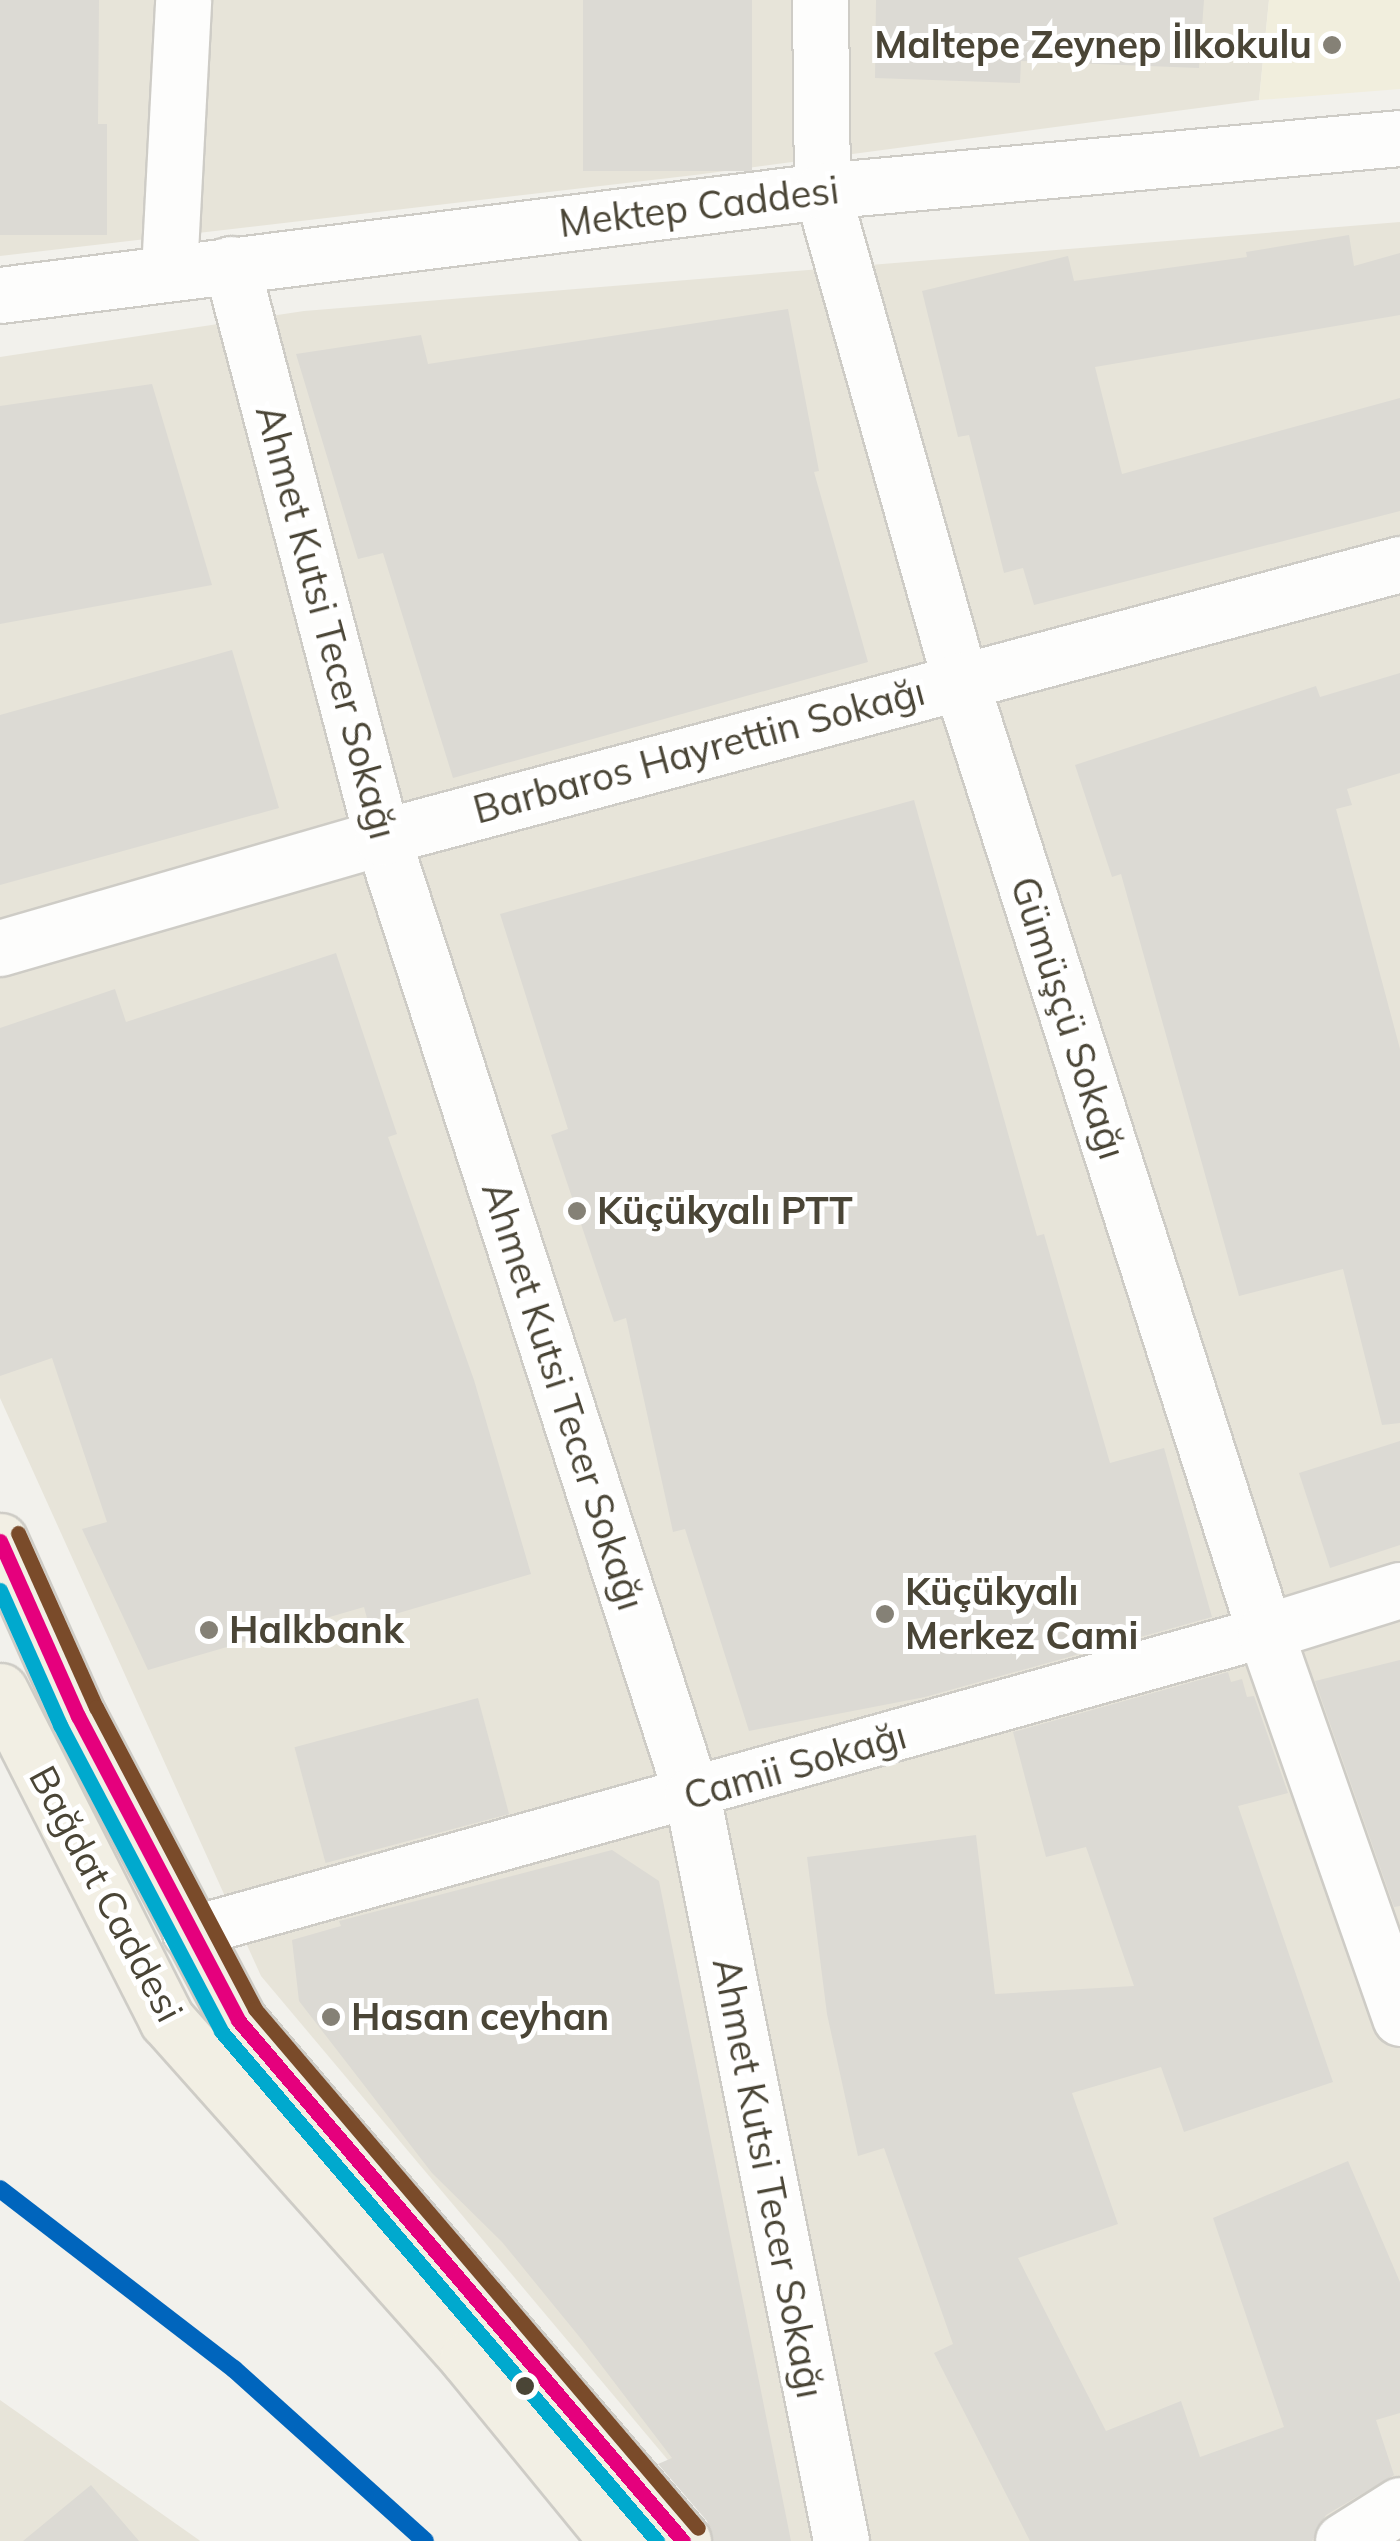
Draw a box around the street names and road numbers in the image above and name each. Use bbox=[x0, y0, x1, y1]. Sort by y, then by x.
street label: Mektep Caddesi bbox=[557, 167, 841, 247]
street label: Ahmet Kutsi Tecer Sokağı bbox=[246, 400, 406, 844]
street label: Barbaros Hayrettin Sokağı bbox=[469, 669, 929, 833]
street label: Gümüşçü Sokağı bbox=[1001, 871, 1135, 1165]
street label: Ahmet Kutsi Tecer Sokağı bbox=[472, 1176, 654, 1616]
street label: Camii Sokağı bbox=[679, 1713, 911, 1819]
street label: Bağdat Caddesi bbox=[20, 1758, 192, 2030]
street label: Ahmet Kutsi Tecer Sokağı bbox=[703, 1954, 833, 2402]

